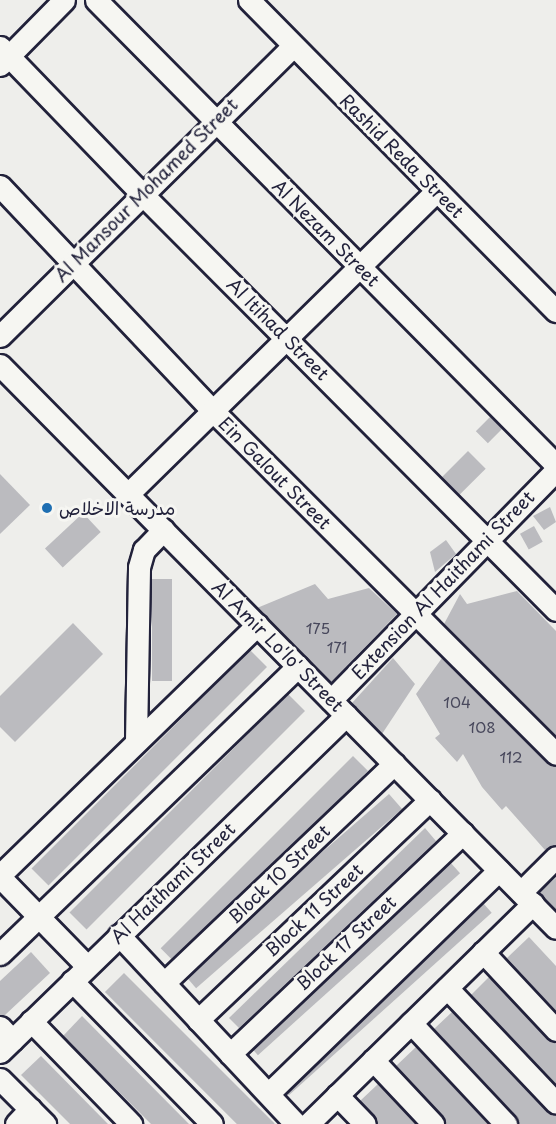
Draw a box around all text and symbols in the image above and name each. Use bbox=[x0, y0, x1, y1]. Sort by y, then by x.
street label: Rashid Reda Street bbox=[336, 90, 468, 222]
street label: Al Mansour Mohamed Street bbox=[49, 93, 243, 287]
street label: Al Nezam Street bbox=[267, 174, 385, 292]
street label: Al Itihad Street bbox=[223, 274, 333, 384]
street label: Ein Galout Street bbox=[214, 412, 336, 534]
street label: Extension Al Haithami Street bbox=[347, 486, 539, 684]
place label: مدرسة الاخلاص bbox=[59, 497, 175, 519]
marker: مدرسة الاخلاص bbox=[40, 501, 54, 515]
street label: Al Amir Lo'lo' Street bbox=[208, 576, 348, 716]
house number: 175 bbox=[306, 619, 330, 637]
house number: 171 bbox=[327, 638, 347, 656]
house number: 104 bbox=[443, 693, 471, 711]
house number: 108 bbox=[468, 718, 496, 736]
house number: 112 bbox=[499, 748, 523, 766]
street label: Al Haithami Street bbox=[106, 818, 240, 948]
street label: Block 10 Street bbox=[223, 820, 335, 928]
street label: Block 11 Street bbox=[260, 859, 368, 961]
street label: Block 17 Street bbox=[291, 891, 401, 995]

